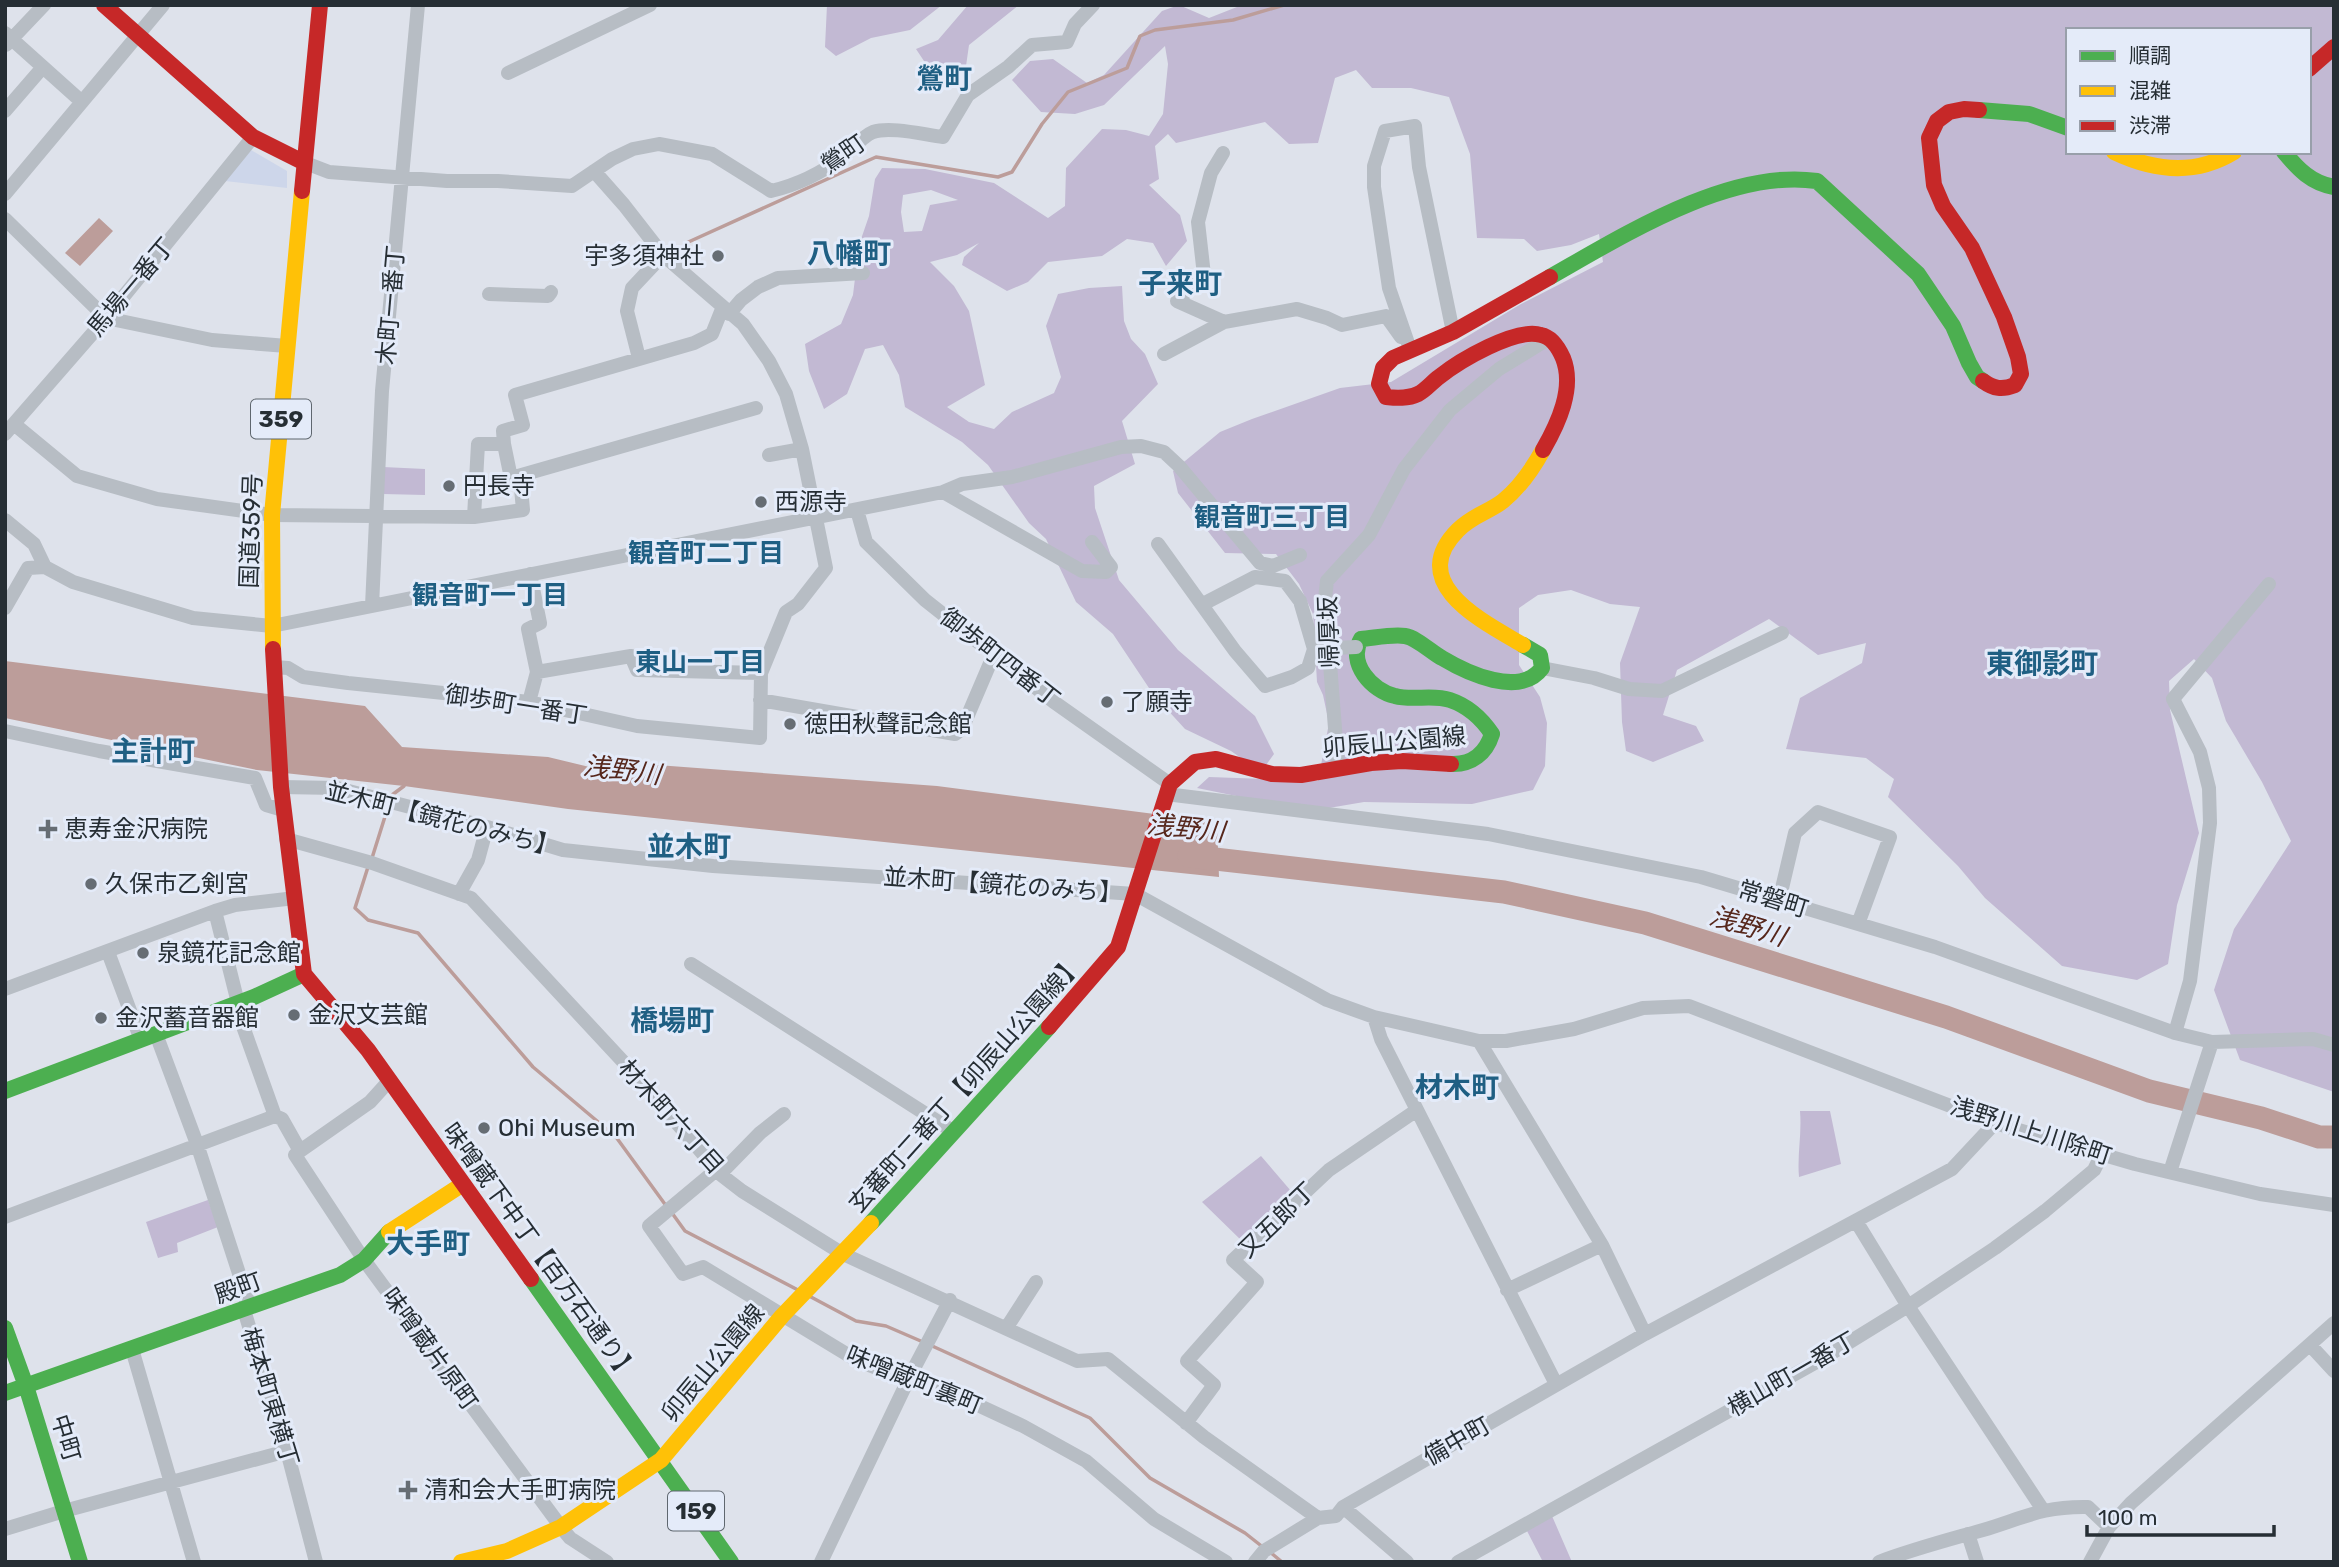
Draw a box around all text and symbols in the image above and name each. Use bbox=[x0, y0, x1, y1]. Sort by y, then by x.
legend bbox=[2066, 28, 2311, 154]
text: 順調 bbox=[2129, 43, 2171, 68]
district label: 鶯町 bbox=[916, 62, 972, 95]
text: 混雑 bbox=[2129, 78, 2171, 103]
text: 渋滞 bbox=[2129, 113, 2171, 138]
street label: 鶯町 bbox=[815, 129, 871, 179]
street label: 馬場一番丁 bbox=[82, 232, 180, 342]
district label: 八幡町 bbox=[807, 237, 891, 270]
place label: 宇多須神社 bbox=[584, 242, 704, 270]
street label: 木町一番丁 bbox=[372, 244, 410, 366]
marker: 宇多須神社 bbox=[710, 248, 726, 264]
district label: 子来町 bbox=[1138, 267, 1222, 300]
road number: 359 bbox=[251, 400, 311, 438]
place label: 円長寺 bbox=[463, 472, 535, 500]
street label: 国道359号 bbox=[235, 473, 267, 589]
marker: 円長寺 bbox=[441, 478, 457, 494]
place label: 西源寺 bbox=[775, 488, 847, 516]
marker: 西源寺 bbox=[753, 494, 769, 510]
district label: 観音町三丁目 bbox=[1194, 502, 1350, 533]
district label: 観音町二丁目 bbox=[628, 538, 784, 569]
district label: 観音町一丁目 bbox=[412, 580, 568, 611]
street label: 帰厚坂 bbox=[1314, 596, 1344, 668]
street label: 御歩町四番丁 bbox=[935, 603, 1065, 713]
district label: 東山一丁目 bbox=[635, 647, 765, 678]
district label: 東御影町 bbox=[1986, 647, 2098, 680]
street label: 御歩町一番丁 bbox=[443, 680, 589, 730]
place label: 了願寺 bbox=[1121, 688, 1193, 716]
marker: 了願寺 bbox=[1099, 694, 1115, 710]
place label: 徳田秋聲記念館 bbox=[804, 710, 972, 738]
marker: 徳田秋聲記念館 bbox=[782, 716, 798, 732]
street label: 卯辰山公園線 bbox=[1321, 722, 1467, 762]
district label: 主計町 bbox=[111, 735, 195, 768]
water label: 浅野川 bbox=[581, 750, 666, 791]
street label: 並木町【鏡花のみち】 bbox=[322, 776, 562, 862]
water label: 浅野川 bbox=[1146, 809, 1229, 848]
place label: 恵寿金沢病院 bbox=[64, 815, 208, 843]
marker: 恵寿金沢病院 bbox=[38, 819, 58, 839]
district label: 並木町 bbox=[647, 830, 731, 863]
street label: 並木町【鏡花のみち】 bbox=[882, 863, 1124, 907]
place label: 久保市乙剣宮 bbox=[105, 870, 249, 898]
street label: 常磐町 bbox=[1734, 875, 1812, 923]
marker: 久保市乙剣宮 bbox=[83, 876, 99, 892]
water label: 浅野川 bbox=[1706, 900, 1793, 954]
place label: 泉鏡花記念館 bbox=[157, 939, 301, 967]
marker: 泉鏡花記念館 bbox=[135, 945, 151, 961]
street label: 玄蕃町二番丁【卯辰山公園線】 bbox=[843, 950, 1089, 1218]
place label: 金沢文芸館 bbox=[308, 1001, 428, 1029]
place label: 金沢蓄音器館 bbox=[115, 1004, 259, 1032]
district label: 橋場町 bbox=[630, 1004, 714, 1037]
marker: 金沢文芸館 bbox=[286, 1007, 302, 1023]
marker: 金沢蓄音器館 bbox=[93, 1010, 109, 1026]
street label: 材木町六丁目 bbox=[612, 1054, 730, 1180]
district label: 材木町 bbox=[1415, 1071, 1499, 1104]
street label: 浅野川上川除町 bbox=[1947, 1092, 2115, 1170]
place label: Ohi Museum bbox=[498, 1114, 636, 1142]
street label: 味噌蔵下中丁【百万石通り】 bbox=[437, 1118, 643, 1386]
marker: Ohi Museum bbox=[476, 1120, 492, 1136]
street label: 又五郎丁 bbox=[1233, 1177, 1321, 1263]
district label: 大手町 bbox=[386, 1227, 470, 1260]
street label: 殿町 bbox=[211, 1267, 265, 1309]
street label: 味噌蔵片原町 bbox=[376, 1283, 484, 1415]
street label: 卯辰山公園線 bbox=[656, 1299, 770, 1427]
street label: 梅本町東横丁 bbox=[236, 1324, 304, 1470]
street label: 横山町一番丁 bbox=[1723, 1326, 1861, 1422]
street label: 味噌蔵町裏町 bbox=[842, 1340, 986, 1420]
street label: 中町 bbox=[46, 1411, 86, 1465]
street label: 備中町 bbox=[1419, 1411, 1495, 1471]
place label: 清和会大手町病院 bbox=[424, 1476, 616, 1504]
marker: 清和会大手町病院 bbox=[398, 1480, 418, 1500]
road number: 159 bbox=[668, 1492, 724, 1530]
scale bar bbox=[2087, 1494, 2274, 1538]
text: 100 m bbox=[2098, 1505, 2157, 1530]

